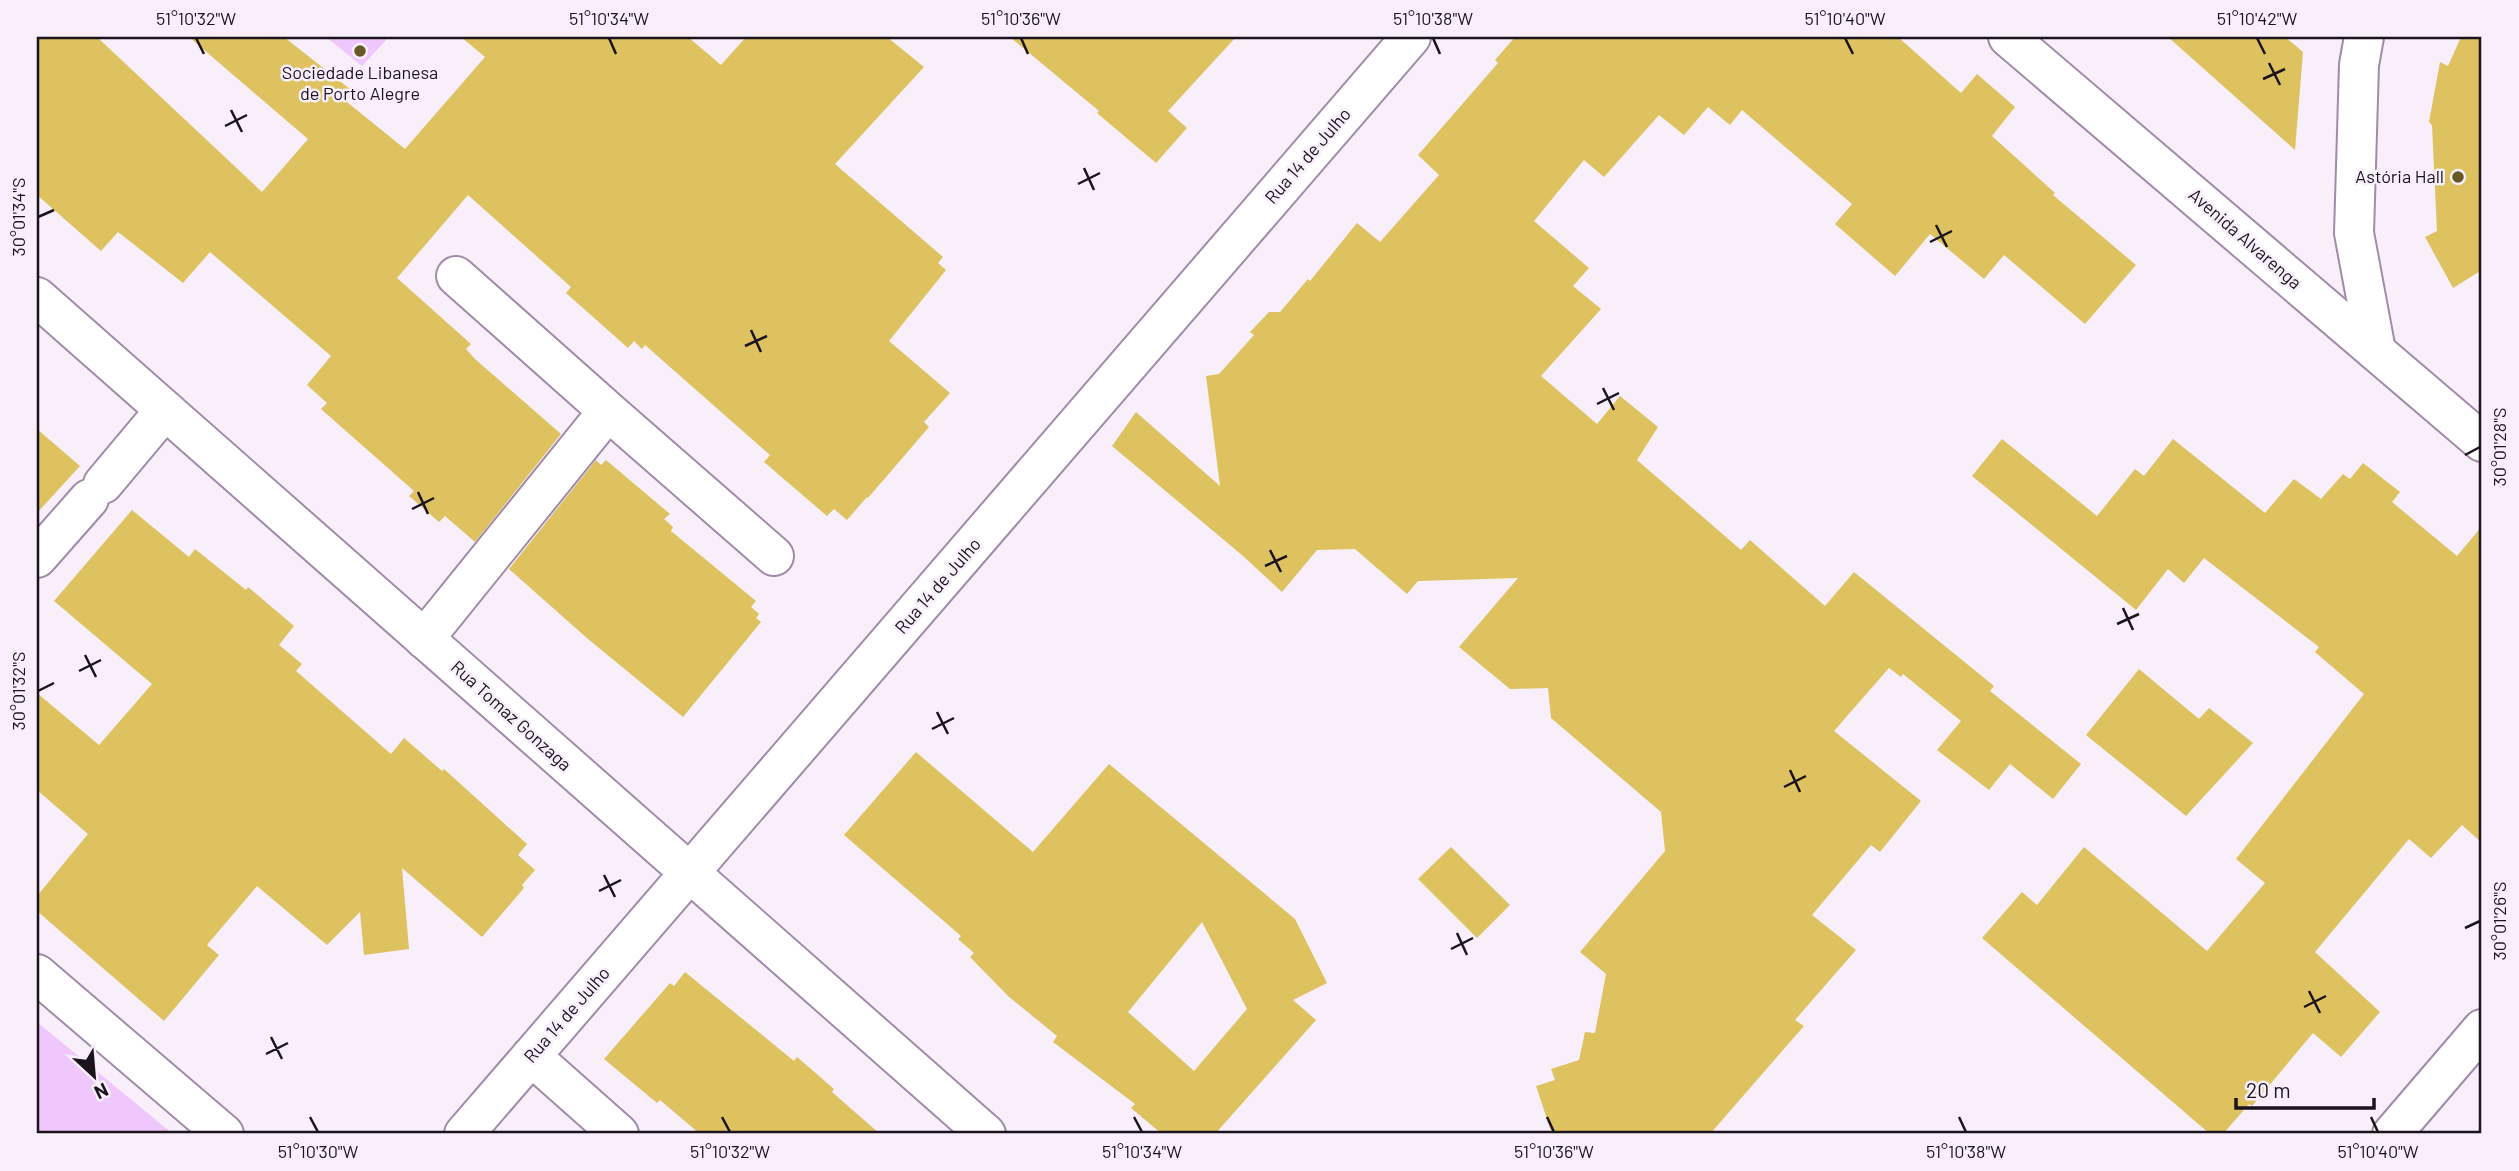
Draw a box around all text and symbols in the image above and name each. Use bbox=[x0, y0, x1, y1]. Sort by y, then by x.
text: 51°10'32"W bbox=[156, 7, 236, 29]
text: 51°10'34"W bbox=[569, 7, 649, 29]
text: 51°10'36"W bbox=[981, 7, 1061, 29]
text: 51°10'38"W bbox=[1393, 7, 1473, 29]
text: 51°10'40"W bbox=[1804, 7, 1886, 29]
text: 51°10'42"W bbox=[2217, 7, 2298, 29]
marker: Sociedade Libanesa de Porto Alegre bbox=[352, 43, 368, 59]
place label: Sociedade Libanesa de Porto Alegre bbox=[282, 61, 438, 104]
street label: Rua 14 de Julho bbox=[1260, 103, 1355, 208]
place label: Astória Hall bbox=[2355, 165, 2444, 187]
marker: Astória Hall bbox=[2450, 169, 2466, 185]
text: 30°01'34"S bbox=[7, 178, 29, 256]
street label: Avenida Alvarenga bbox=[2185, 183, 2307, 293]
text: 30°01'28"S bbox=[2488, 408, 2510, 486]
street label: Rua 14 de Julho bbox=[890, 533, 985, 638]
text: 30°01'32"S bbox=[7, 652, 29, 730]
street label: Rua Tomaz Gonzaga bbox=[447, 655, 576, 775]
text: 30°01'26"S bbox=[2488, 882, 2510, 960]
street label: Rua 14 de Julho bbox=[519, 962, 614, 1067]
north arrow bbox=[60, 1042, 130, 1112]
scale bar bbox=[2236, 1066, 2374, 1110]
text: 20 m bbox=[2246, 1077, 2291, 1102]
text: N bbox=[91, 1079, 112, 1105]
text: 51°10'30"W bbox=[278, 1140, 359, 1162]
text: 51°10'32"W bbox=[690, 1140, 770, 1162]
text: 51°10'34"W bbox=[1102, 1140, 1182, 1162]
text: 51°10'36"W bbox=[1514, 1140, 1594, 1162]
text: 51°10'38"W bbox=[1926, 1140, 2006, 1162]
text: 51°10'40"W bbox=[2337, 1140, 2419, 1162]

